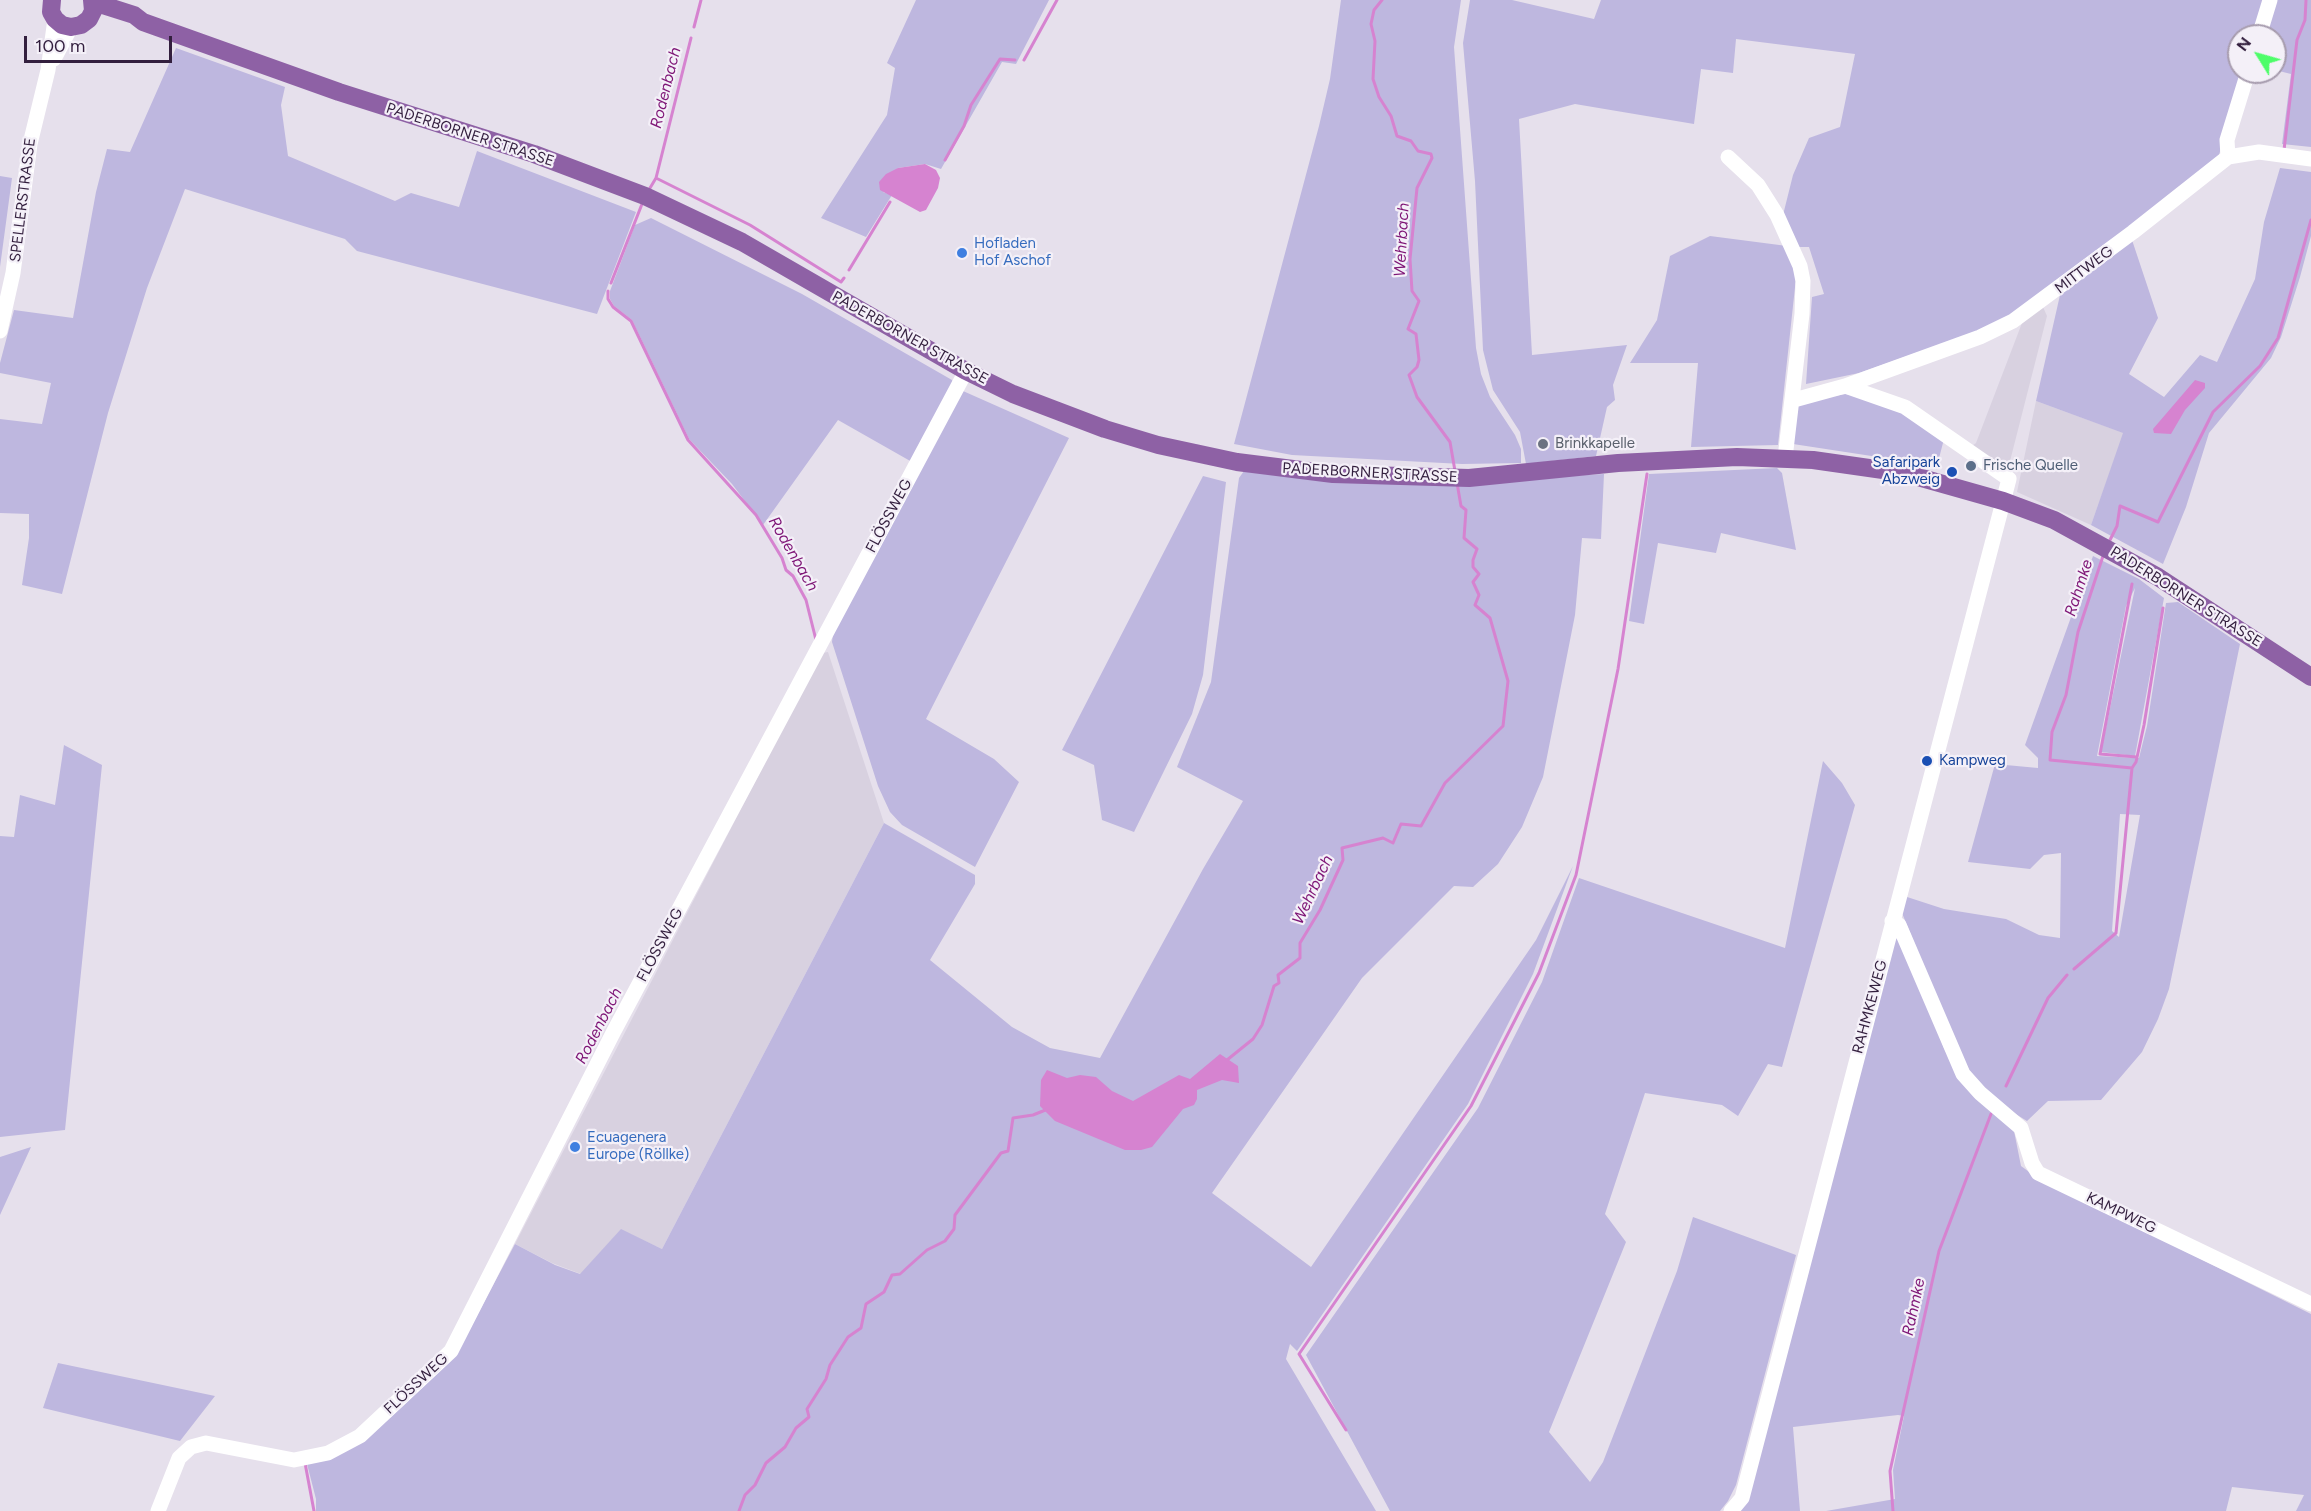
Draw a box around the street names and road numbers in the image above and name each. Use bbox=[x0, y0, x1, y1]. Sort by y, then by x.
street label: PADERBORNER STRASSE bbox=[384, 99, 556, 171]
street label: SPELLERSTRASSE bbox=[6, 137, 40, 263]
street label: MITTWEG bbox=[2051, 242, 2117, 298]
street label: PADERBORNER STRASSE bbox=[829, 288, 991, 388]
street label: PADERBORNER STRASSE bbox=[1282, 459, 1458, 487]
street label: FLÖSSWEG bbox=[862, 476, 916, 556]
street label: PADERBORNER STRASSE bbox=[2107, 543, 2265, 651]
street label: FLÖSSWEG bbox=[633, 905, 687, 985]
street label: RAHMKEWEG bbox=[1849, 958, 1891, 1056]
street label: KAMPWEG bbox=[2083, 1188, 2159, 1238]
street label: FLÖSSWEG bbox=[380, 1350, 452, 1418]

